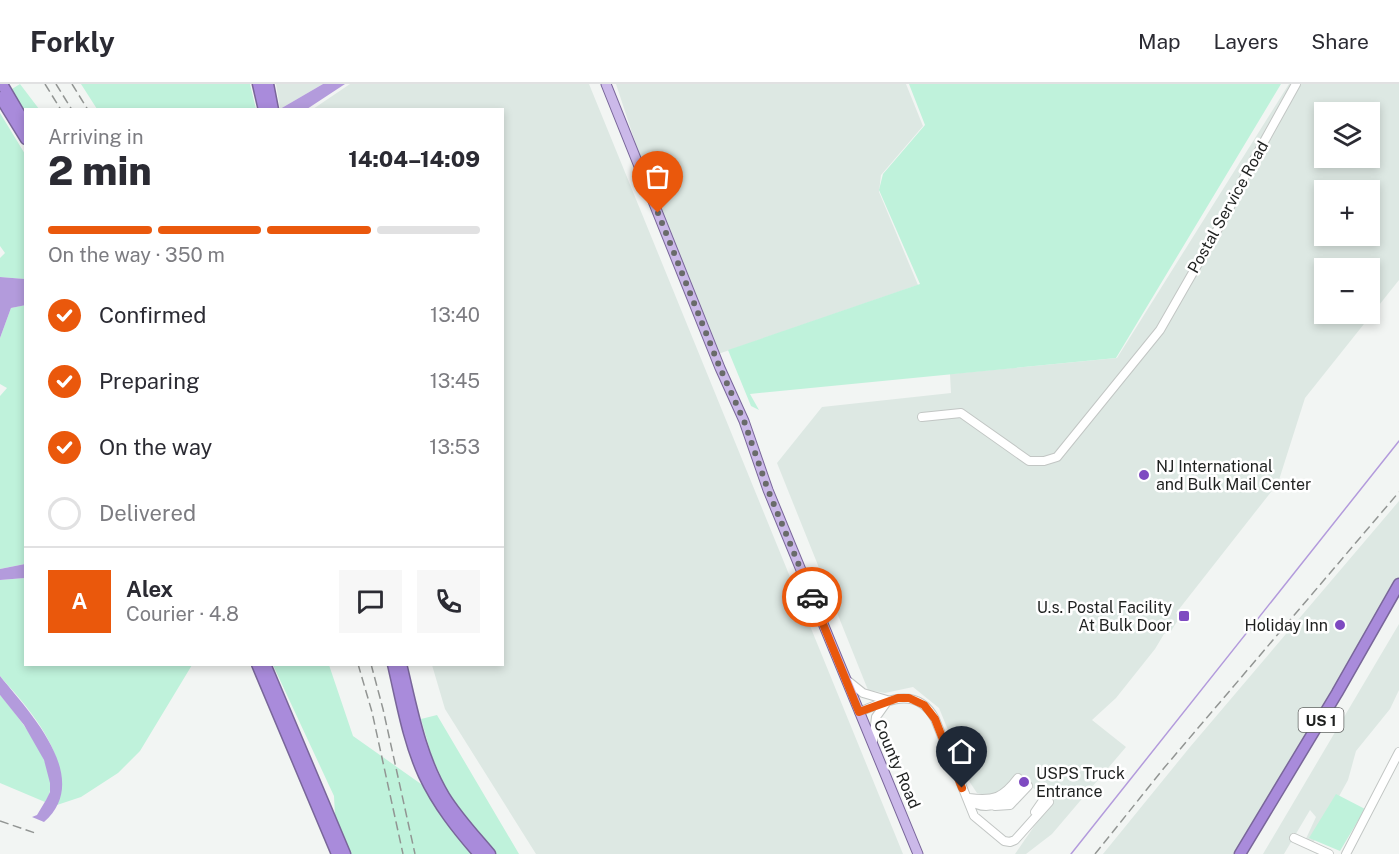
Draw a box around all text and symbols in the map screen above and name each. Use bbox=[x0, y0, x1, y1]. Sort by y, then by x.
text: Forkly bbox=[30, 25, 115, 58]
text: Map bbox=[1138, 29, 1181, 54]
text: Layers bbox=[1214, 29, 1278, 54]
text: Share bbox=[1311, 29, 1369, 54]
map controls bbox=[1314, 102, 1380, 324]
button: layers bbox=[1314, 102, 1380, 168]
text: Arriving in bbox=[48, 125, 143, 149]
street label: Postal Service Road bbox=[1184, 138, 1272, 276]
text: 14:04–14:09 bbox=[348, 146, 480, 172]
text: 2 min bbox=[48, 148, 152, 194]
pin bbox=[632, 151, 683, 213]
icon: bag bbox=[641, 160, 674, 193]
button: + bbox=[1314, 180, 1380, 246]
text: On the way · 350 m bbox=[48, 243, 225, 267]
button: − bbox=[1314, 258, 1380, 324]
icon: check bbox=[48, 299, 81, 332]
text: Confirmed bbox=[99, 302, 206, 328]
text: 13:40 bbox=[430, 303, 480, 327]
icon: check bbox=[48, 365, 81, 398]
text: Preparing bbox=[99, 368, 200, 394]
text: 13:45 bbox=[430, 369, 480, 393]
icon: check bbox=[48, 431, 81, 464]
text: On the way bbox=[99, 434, 212, 460]
text: 13:53 bbox=[429, 435, 480, 459]
place label: NJ International and Bulk Mail Center bbox=[1156, 457, 1311, 494]
marker: NJ International and Bulk Mail Center bbox=[1137, 468, 1151, 482]
text: Delivered bbox=[99, 500, 196, 526]
courier bbox=[782, 567, 842, 627]
button: chat bbox=[339, 570, 402, 633]
button: phone bbox=[417, 570, 480, 633]
text: Alex bbox=[126, 576, 173, 602]
icon: car bbox=[796, 581, 829, 614]
text: A bbox=[72, 588, 87, 614]
place label: U.s. Postal Facility At Bulk Door bbox=[1037, 598, 1172, 635]
text: Courier · 4.8 bbox=[126, 602, 239, 626]
marker: U.s. Postal Facility At Bulk Door bbox=[1177, 609, 1191, 623]
place label: Holiday Inn bbox=[1245, 616, 1328, 635]
marker: Holiday Inn bbox=[1333, 618, 1347, 632]
road number: US 1 bbox=[1298, 708, 1344, 732]
street label: County Road bbox=[870, 717, 924, 811]
pin bbox=[936, 726, 987, 788]
icon: home bbox=[945, 735, 978, 768]
place label: USPS Truck Entrance bbox=[1036, 764, 1125, 801]
marker: USPS Truck Entrance bbox=[1017, 775, 1031, 789]

